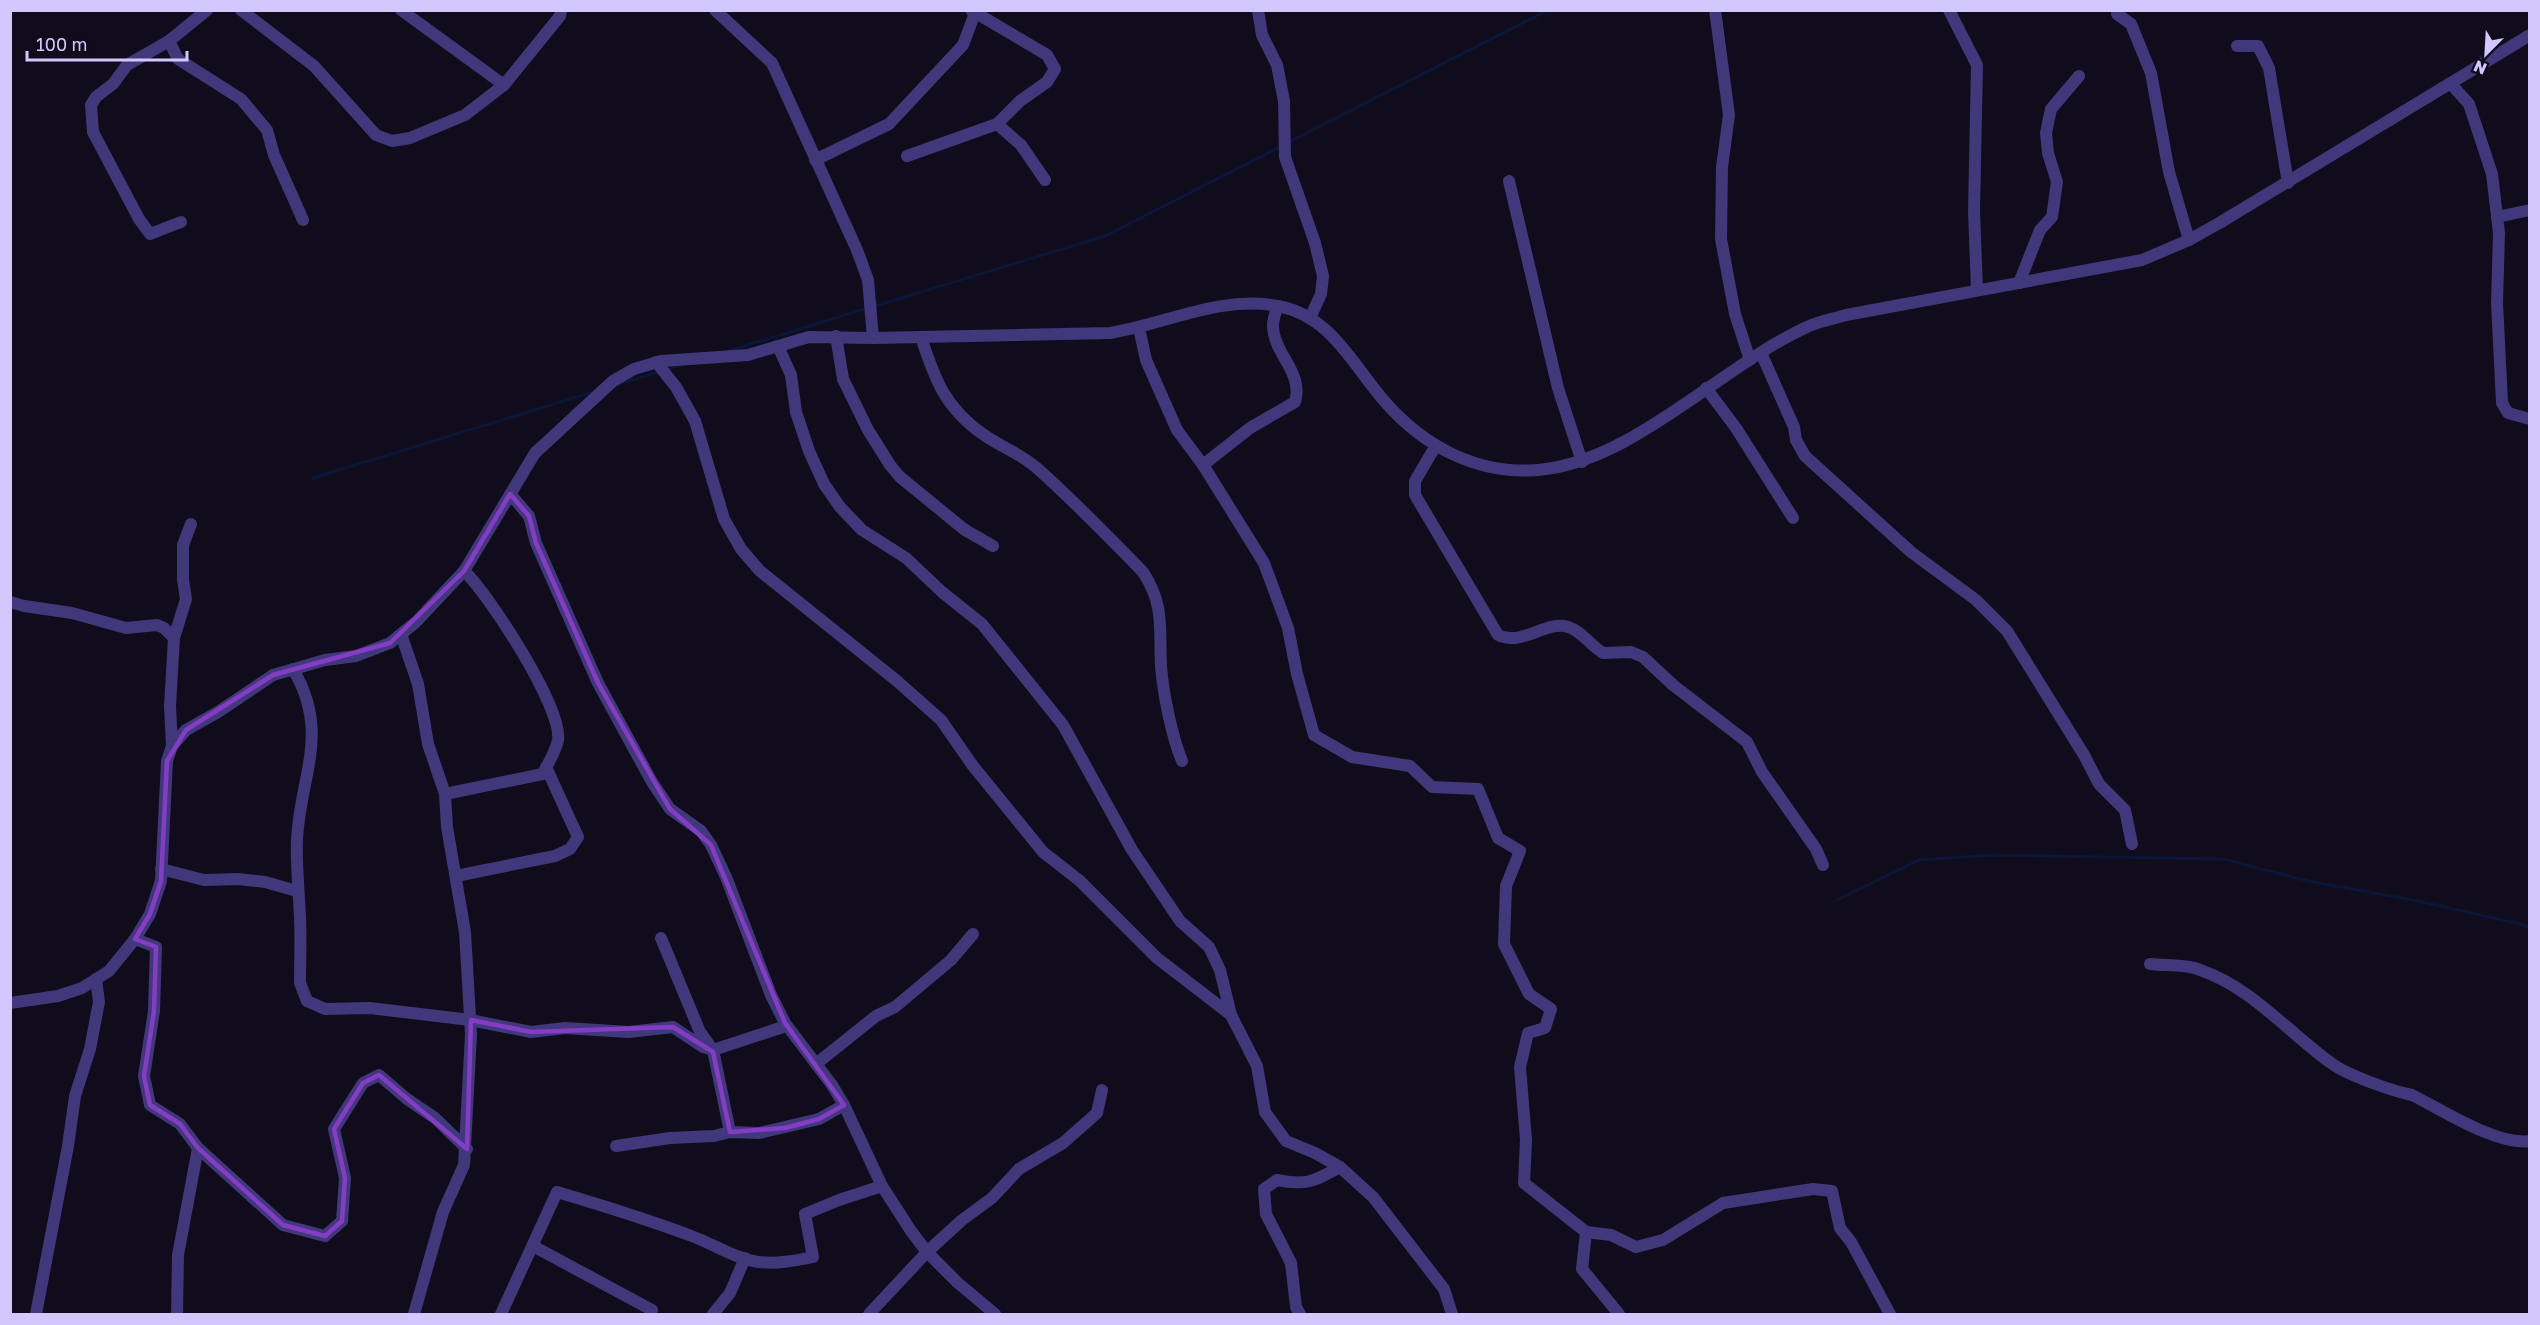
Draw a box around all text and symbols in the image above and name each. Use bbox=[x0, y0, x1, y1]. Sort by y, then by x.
scale bar bbox=[27, 24, 188, 62]
north arrow bbox=[2456, 24, 2516, 84]
text: 100 m bbox=[36, 33, 87, 55]
text: N bbox=[2470, 56, 2490, 79]

